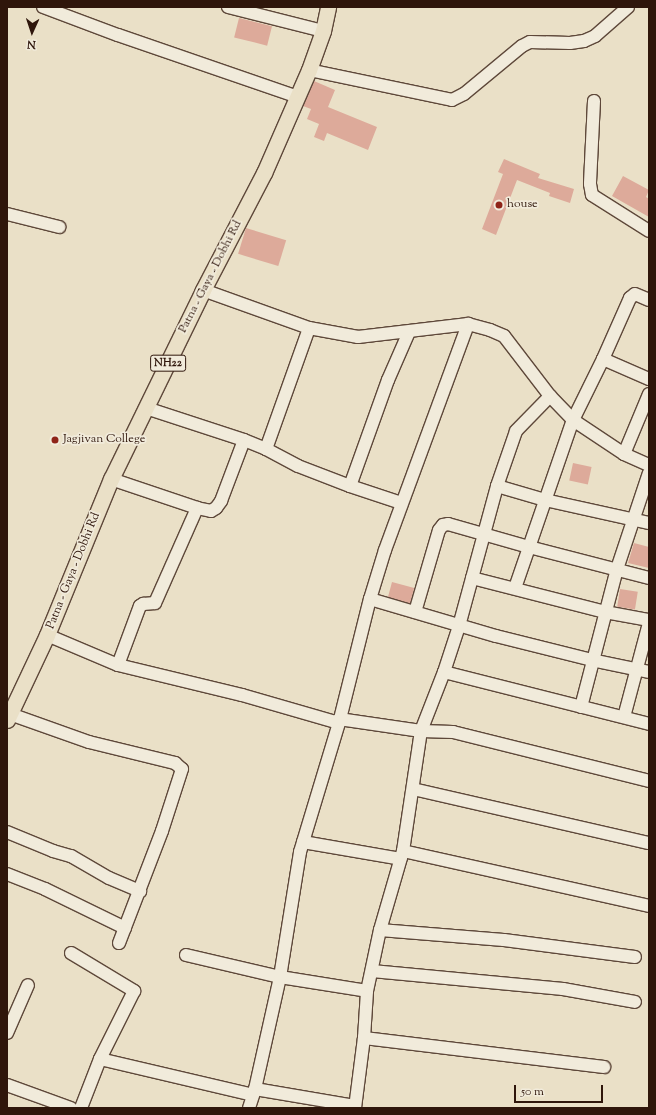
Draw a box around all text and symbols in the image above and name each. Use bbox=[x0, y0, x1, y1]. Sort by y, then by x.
north arrow bbox=[12, 12, 52, 52]
text: N bbox=[27, 36, 36, 52]
place label: house bbox=[507, 198, 538, 212]
marker: house bbox=[494, 200, 504, 210]
street label: Patna - Gaya - Dobhi Rd bbox=[176, 218, 246, 336]
road number: NH22 bbox=[150, 354, 186, 372]
place label: Jagjivan College bbox=[63, 433, 145, 447]
marker: Jagjivan College bbox=[50, 435, 60, 445]
street label: Patna - Gaya - Dobhi Rd bbox=[44, 511, 104, 631]
scale bar bbox=[516, 1077, 605, 1103]
text: 50 m bbox=[521, 1083, 544, 1101]

